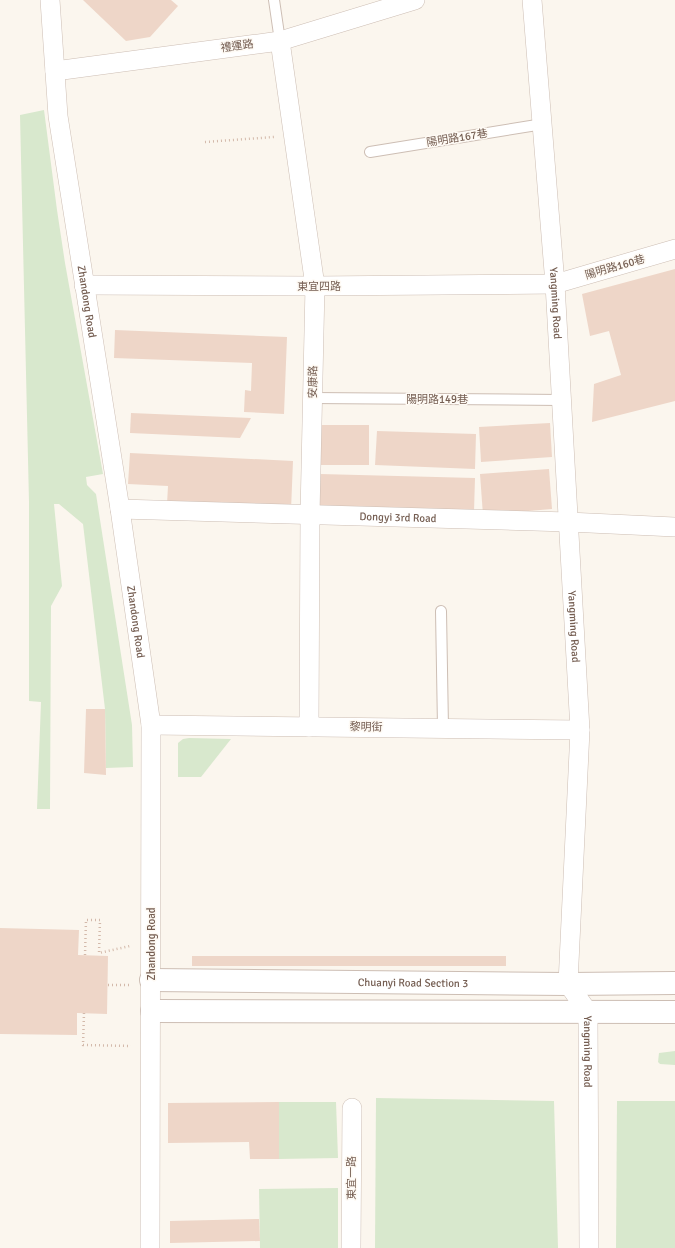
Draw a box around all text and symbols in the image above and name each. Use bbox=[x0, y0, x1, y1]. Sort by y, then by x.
street label: 禮運路 bbox=[220, 37, 254, 55]
street label: 陽明路167巷 bbox=[425, 127, 489, 149]
street label: 陽明路160巷 bbox=[583, 252, 647, 282]
street label: Zhandong Road bbox=[75, 264, 99, 339]
street label: Yangming Road bbox=[547, 267, 565, 340]
street label: 東宜四路 bbox=[297, 280, 341, 293]
street label: 安康路 bbox=[306, 365, 320, 399]
street label: 陽明路149巷 bbox=[406, 393, 468, 406]
street label: Dongyi 3rd Road bbox=[359, 509, 437, 525]
street label: Zhandong Road bbox=[125, 585, 148, 659]
street label: Yangming Road bbox=[566, 590, 583, 663]
street label: 黎明街 bbox=[349, 720, 383, 734]
street label: Zhandong Road bbox=[145, 907, 158, 981]
street label: Chuanyi Road Section 3 bbox=[358, 975, 468, 990]
street label: Yangming Road bbox=[582, 1016, 595, 1088]
street label: 東宜一路 bbox=[345, 1156, 358, 1200]

